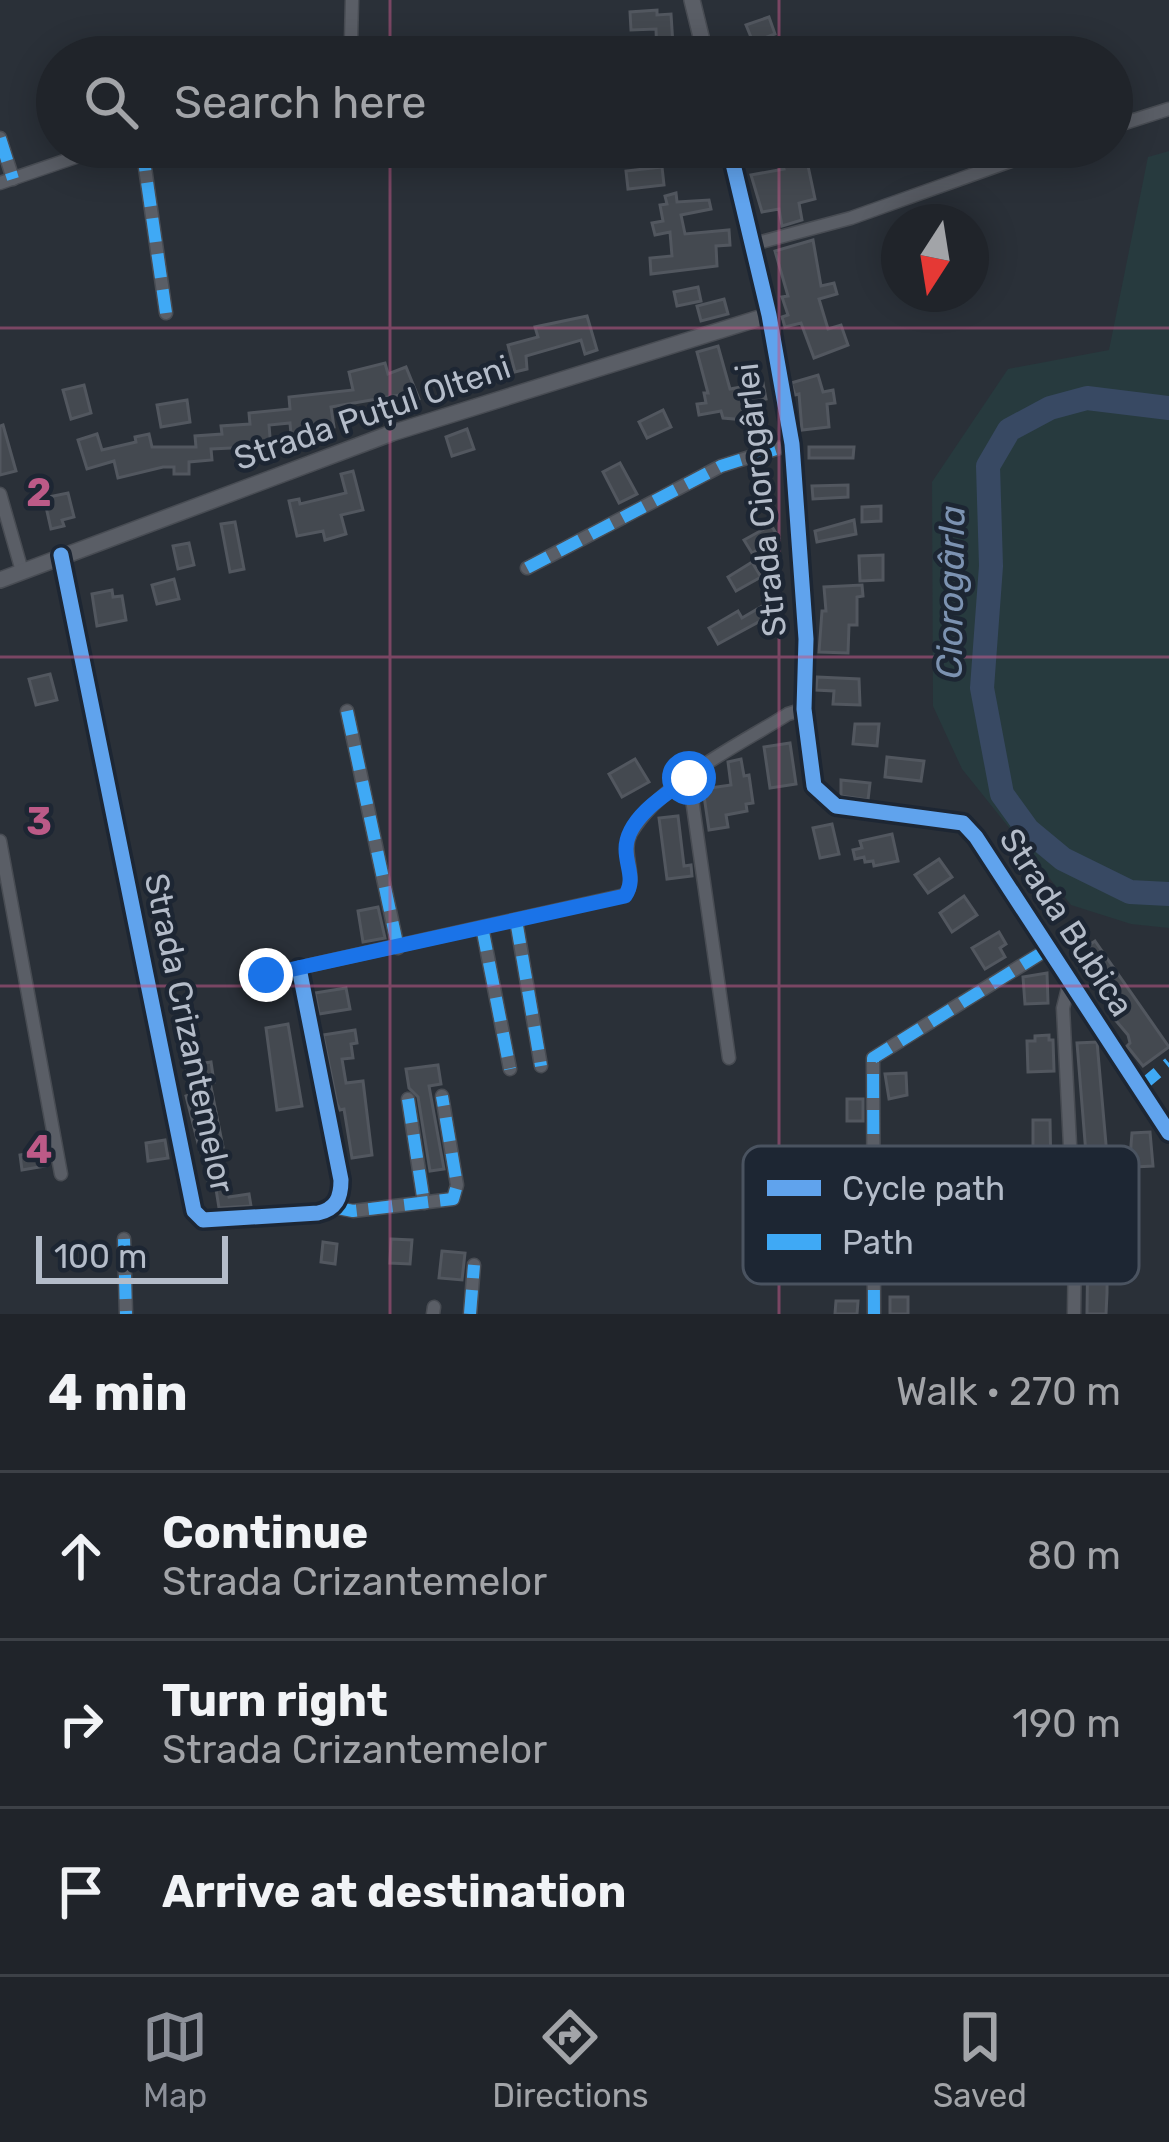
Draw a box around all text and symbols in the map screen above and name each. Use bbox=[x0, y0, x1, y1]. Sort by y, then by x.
search box bbox=[36, 36, 1133, 168]
icon: search bbox=[78, 69, 144, 135]
text: Search here bbox=[174, 76, 426, 129]
north arrow bbox=[881, 204, 989, 312]
street label: Strada Puțul Olteni bbox=[229, 347, 515, 478]
street label: Strada Ciorogârlei bbox=[727, 361, 794, 639]
text: 2 bbox=[26, 470, 52, 516]
water label: Ciorogârla bbox=[927, 505, 974, 679]
route start bbox=[662, 751, 716, 805]
text: 3 bbox=[26, 799, 52, 845]
street label: Strada Bubica bbox=[991, 821, 1142, 1023]
street label: Strada Crizantemelor bbox=[137, 870, 243, 1197]
route end bbox=[239, 948, 293, 1002]
text: 4 bbox=[26, 1127, 52, 1173]
legend bbox=[743, 1146, 1139, 1284]
text: Cycle path bbox=[842, 1169, 1005, 1208]
text: Path bbox=[842, 1223, 914, 1262]
scale bar bbox=[36, 1230, 228, 1283]
text: 100 m bbox=[54, 1237, 147, 1276]
text: 4 min bbox=[48, 1362, 188, 1423]
text: Walk · 270 m bbox=[896, 1369, 1121, 1415]
text: Continue bbox=[162, 1506, 368, 1559]
icon: ahead bbox=[48, 1523, 114, 1589]
text: 80 m bbox=[1027, 1533, 1121, 1579]
text: Strada Crizantemelor bbox=[162, 1559, 547, 1605]
text: Turn right bbox=[162, 1674, 388, 1727]
icon: right bbox=[48, 1691, 114, 1757]
text: 190 m bbox=[1012, 1701, 1121, 1747]
text: Strada Crizantemelor bbox=[162, 1727, 547, 1773]
icon: arrive bbox=[48, 1859, 114, 1925]
text: Arrive at destination bbox=[162, 1865, 627, 1918]
tab: Map bbox=[142, 2004, 208, 2115]
tab: Directions bbox=[492, 2004, 649, 2115]
tab: Saved bbox=[933, 2004, 1027, 2115]

